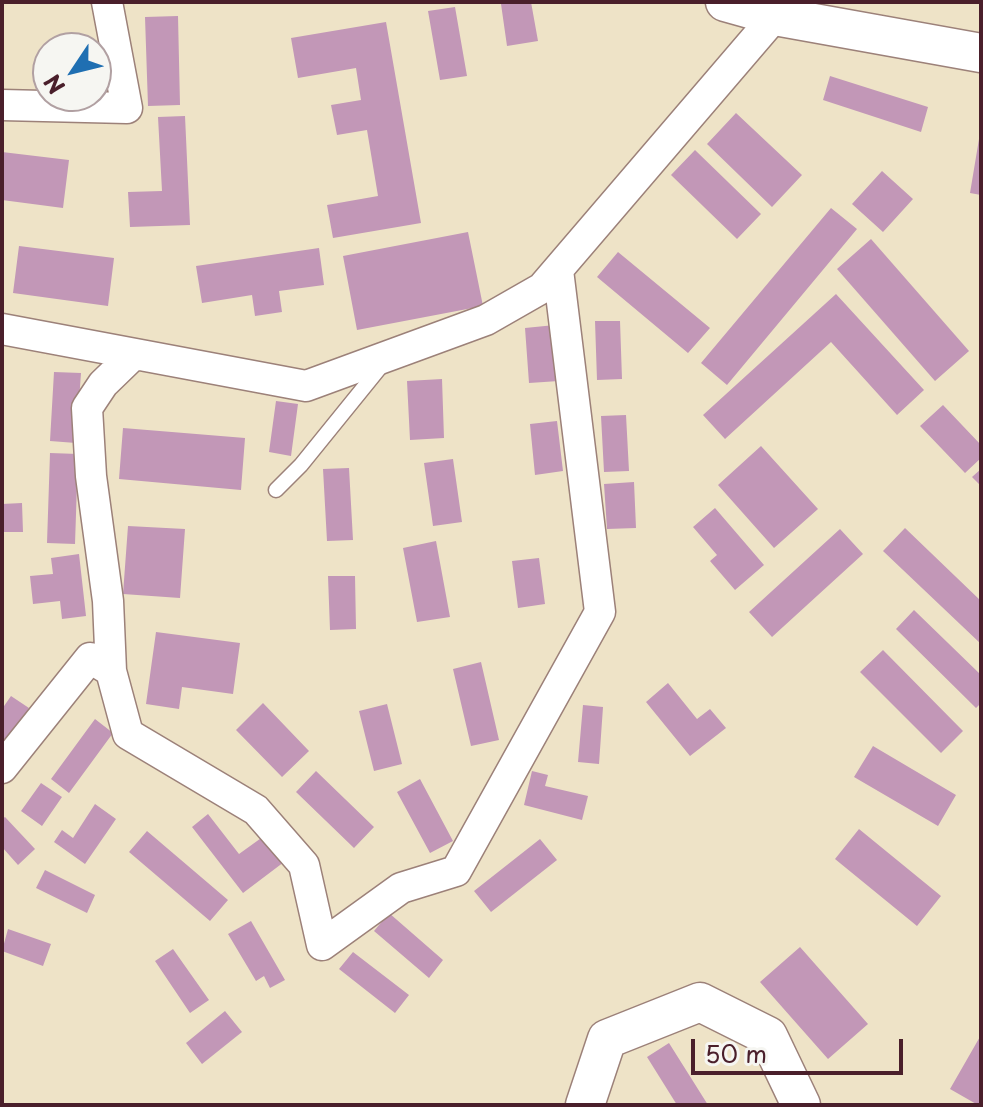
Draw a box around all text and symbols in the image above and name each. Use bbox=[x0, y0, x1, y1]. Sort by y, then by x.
north arrow bbox=[32, 32, 112, 112]
text: N bbox=[35, 68, 72, 102]
scale bar bbox=[695, 1023, 907, 1073]
text: 50 m bbox=[705, 1035, 767, 1071]

